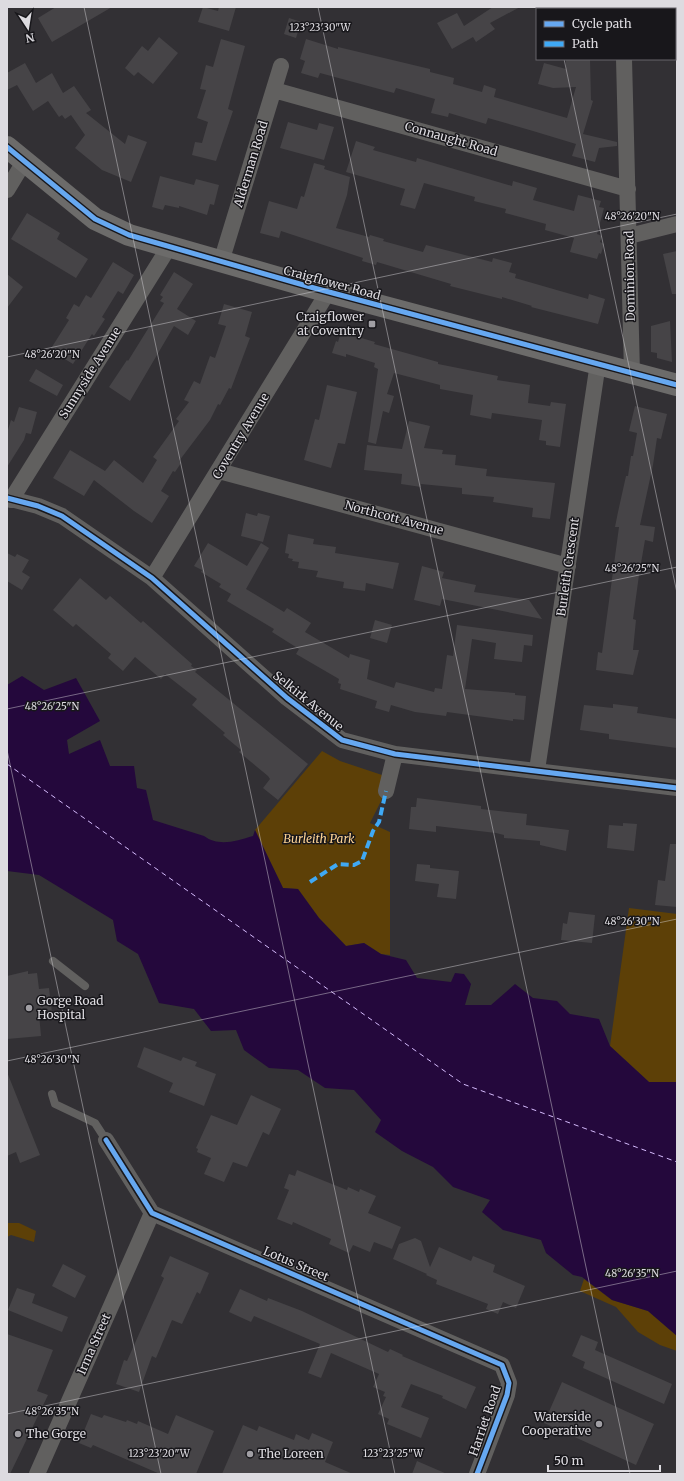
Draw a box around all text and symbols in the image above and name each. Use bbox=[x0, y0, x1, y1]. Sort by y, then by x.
north arrow bbox=[8, 8, 48, 48]
legend bbox=[536, 8, 676, 60]
text: Cycle path bbox=[572, 16, 632, 31]
text: 123°23'30"W bbox=[289, 21, 352, 34]
text: N bbox=[24, 30, 36, 46]
text: Path bbox=[572, 36, 598, 51]
street label: Connaught Road bbox=[403, 118, 499, 159]
street label: Alderman Road bbox=[230, 119, 271, 210]
text: 48°26'20"N bbox=[604, 210, 660, 223]
street label: Dominion Road bbox=[621, 231, 638, 321]
street label: Craigflower Road bbox=[282, 262, 382, 303]
place label: Craigflower at Coventry bbox=[296, 309, 365, 338]
marker: Craigflower at Coventry bbox=[367, 319, 377, 329]
street label: Sunnyside Avenue bbox=[55, 324, 124, 421]
text: 48°26'20"N bbox=[24, 348, 80, 361]
street label: Coventry Avenue bbox=[209, 390, 272, 481]
street label: Northcott Avenue bbox=[343, 497, 445, 538]
street label: Burleith Crescent bbox=[553, 516, 582, 617]
text: 48°26'25"N bbox=[605, 562, 659, 575]
street label: Selkirk Avenue bbox=[270, 668, 347, 734]
text: 48°26'25"N bbox=[25, 700, 79, 713]
park label: Burleith Park bbox=[283, 831, 355, 846]
text: 48°26'30"N bbox=[604, 915, 660, 928]
place label: Gorge Road Hospital bbox=[37, 993, 103, 1022]
marker: Gorge Road Hospital bbox=[24, 1003, 34, 1013]
text: 48°26'30"N bbox=[24, 1053, 80, 1066]
street label: Lotus Street bbox=[261, 1243, 332, 1284]
text: 48°26'35"N bbox=[605, 1267, 659, 1280]
street label: Irma Street bbox=[73, 1311, 114, 1377]
street label: Harriet Road bbox=[465, 1384, 504, 1458]
text: 48°26'35"N bbox=[25, 1405, 79, 1418]
place label: Waterside Cooperative bbox=[522, 1409, 591, 1438]
marker: Waterside Cooperative bbox=[594, 1419, 604, 1429]
place label: The Gorge bbox=[26, 1426, 86, 1441]
marker: The Gorge bbox=[13, 1429, 23, 1439]
place label: The Loreen bbox=[258, 1446, 324, 1461]
text: 123°23'20"W bbox=[128, 1447, 191, 1460]
text: 123°23'25"W bbox=[363, 1447, 424, 1460]
scale bar bbox=[548, 1447, 660, 1473]
marker: The Loreen bbox=[245, 1449, 255, 1459]
text: 50 m bbox=[554, 1453, 583, 1468]

